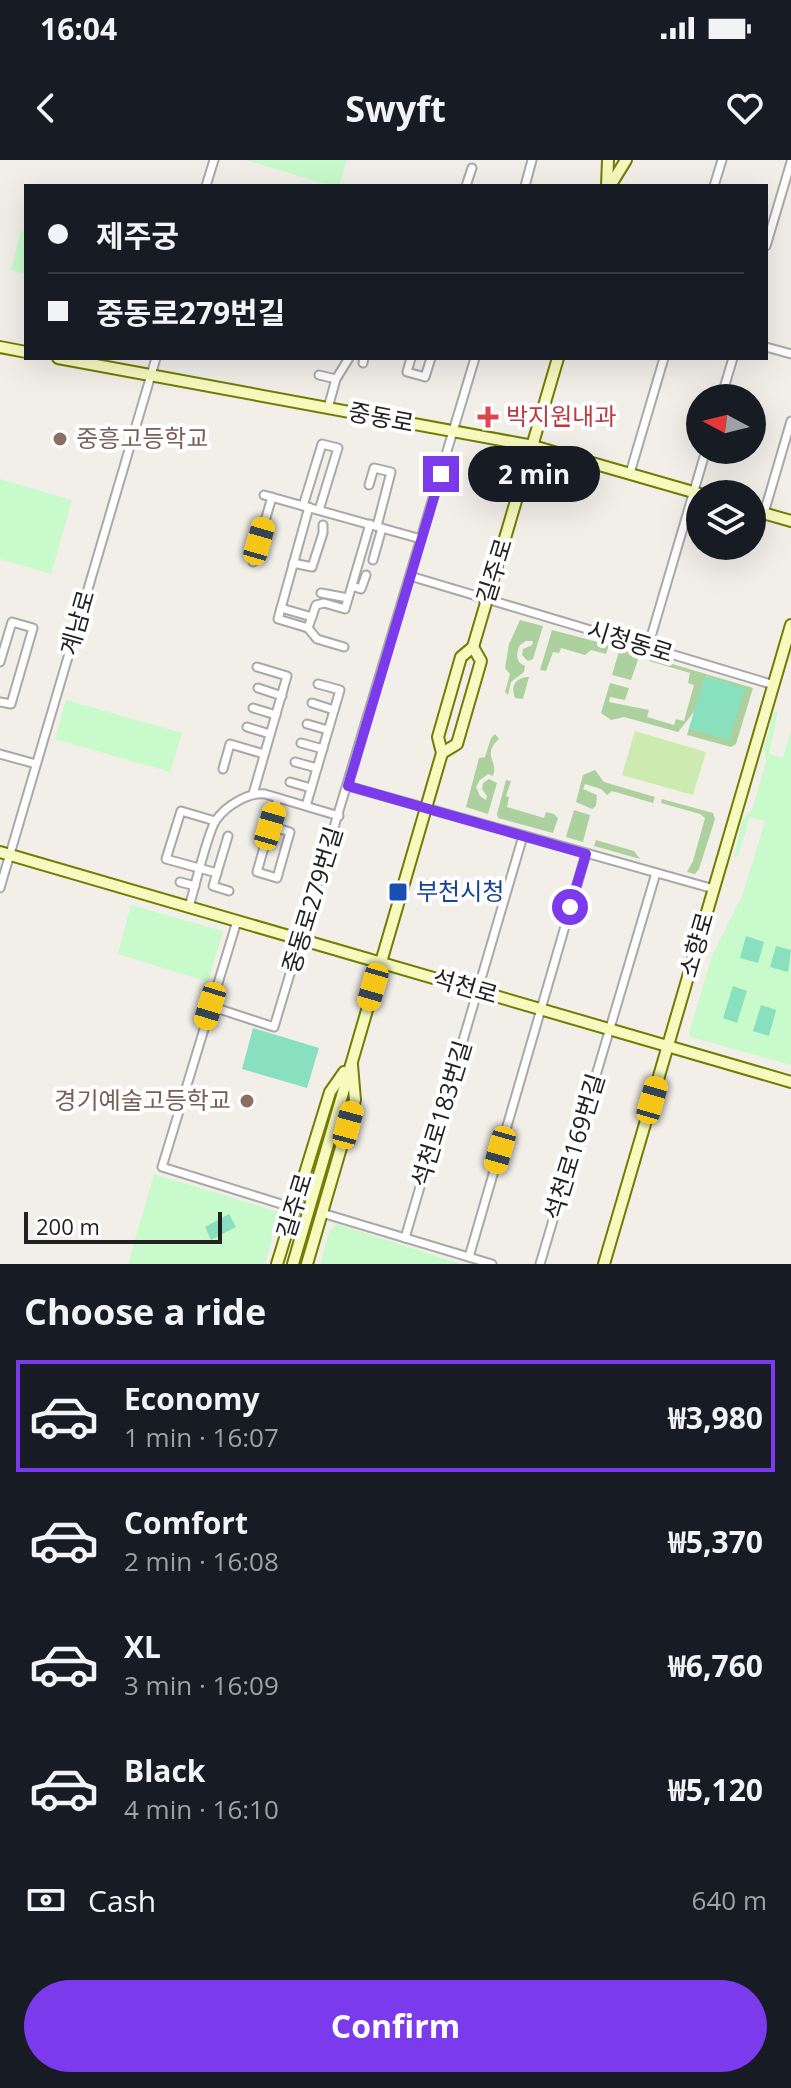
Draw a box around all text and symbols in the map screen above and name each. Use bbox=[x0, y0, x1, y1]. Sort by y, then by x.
text: 16:04 bbox=[40, 8, 117, 49]
text: Swyft bbox=[345, 84, 446, 133]
icon: back bbox=[24, 86, 68, 130]
icon: heart bbox=[723, 86, 767, 130]
text: 제주궁 bbox=[96, 215, 179, 256]
text: 중동로279번길 bbox=[96, 292, 285, 333]
north arrow bbox=[686, 384, 766, 464]
map controls bbox=[686, 384, 766, 560]
street label: 중동로 bbox=[346, 394, 417, 439]
place label: 박지원내과 bbox=[506, 399, 616, 432]
marker: 박지원내과 bbox=[477, 406, 499, 428]
place label: 중흥고등학교 bbox=[76, 421, 208, 454]
marker: 중흥고등학교 bbox=[51, 430, 69, 448]
callout: 2 min bbox=[469, 446, 601, 502]
route end bbox=[423, 456, 459, 492]
text: 2 min bbox=[498, 456, 570, 492]
button: layers bbox=[686, 480, 766, 560]
car bbox=[241, 515, 277, 567]
street label: 길주로 bbox=[468, 534, 519, 607]
street label: 계남로 bbox=[52, 586, 102, 659]
street label: 시청동로 bbox=[583, 612, 677, 669]
car bbox=[252, 800, 288, 852]
street label: 중동로279번길 bbox=[274, 822, 350, 977]
place label: 부천시청 bbox=[416, 874, 504, 907]
marker: 부천시청 bbox=[387, 881, 409, 903]
route start bbox=[552, 889, 588, 925]
street label: 소향로 bbox=[671, 908, 721, 981]
car bbox=[355, 961, 391, 1013]
street label: 석천로 bbox=[429, 961, 502, 1011]
car bbox=[192, 980, 228, 1032]
street label: 석천로183번길 bbox=[403, 1036, 479, 1191]
street label: 석천로169번길 bbox=[536, 1069, 612, 1224]
car bbox=[634, 1074, 670, 1126]
place label: 경기예술고등학교 bbox=[54, 1083, 231, 1116]
marker: 경기예술고등학교 bbox=[238, 1092, 256, 1110]
car bbox=[330, 1099, 366, 1151]
car bbox=[482, 1124, 518, 1176]
street label: 길주로 bbox=[268, 1169, 319, 1242]
scale bar bbox=[24, 1208, 222, 1244]
text: 200 m bbox=[36, 1211, 100, 1241]
text: Choose a ride bbox=[24, 1287, 266, 1336]
text: Economy bbox=[124, 1378, 260, 1419]
icon: car bbox=[28, 1380, 100, 1452]
text: ₩3,980 bbox=[668, 1397, 763, 1438]
text: 1 min · 16:07 bbox=[124, 1419, 279, 1455]
text: Comfort bbox=[124, 1502, 248, 1543]
icon: car bbox=[28, 1504, 100, 1576]
text: ₩5,370 bbox=[668, 1521, 763, 1562]
text: 2 min · 16:08 bbox=[124, 1543, 279, 1579]
text: XL bbox=[124, 1626, 161, 1667]
icon: car bbox=[28, 1628, 100, 1700]
text: ₩6,760 bbox=[668, 1645, 763, 1686]
text: 3 min · 16:09 bbox=[124, 1667, 279, 1703]
text: Black bbox=[124, 1750, 205, 1791]
icon: car bbox=[28, 1752, 100, 1824]
text: ₩5,120 bbox=[668, 1769, 763, 1810]
text: 4 min · 16:10 bbox=[124, 1791, 279, 1827]
icon: cash bbox=[24, 1878, 68, 1922]
text: Cash bbox=[88, 1880, 156, 1921]
text: 640 m bbox=[692, 1882, 767, 1918]
button: Confirm bbox=[24, 1980, 767, 2072]

